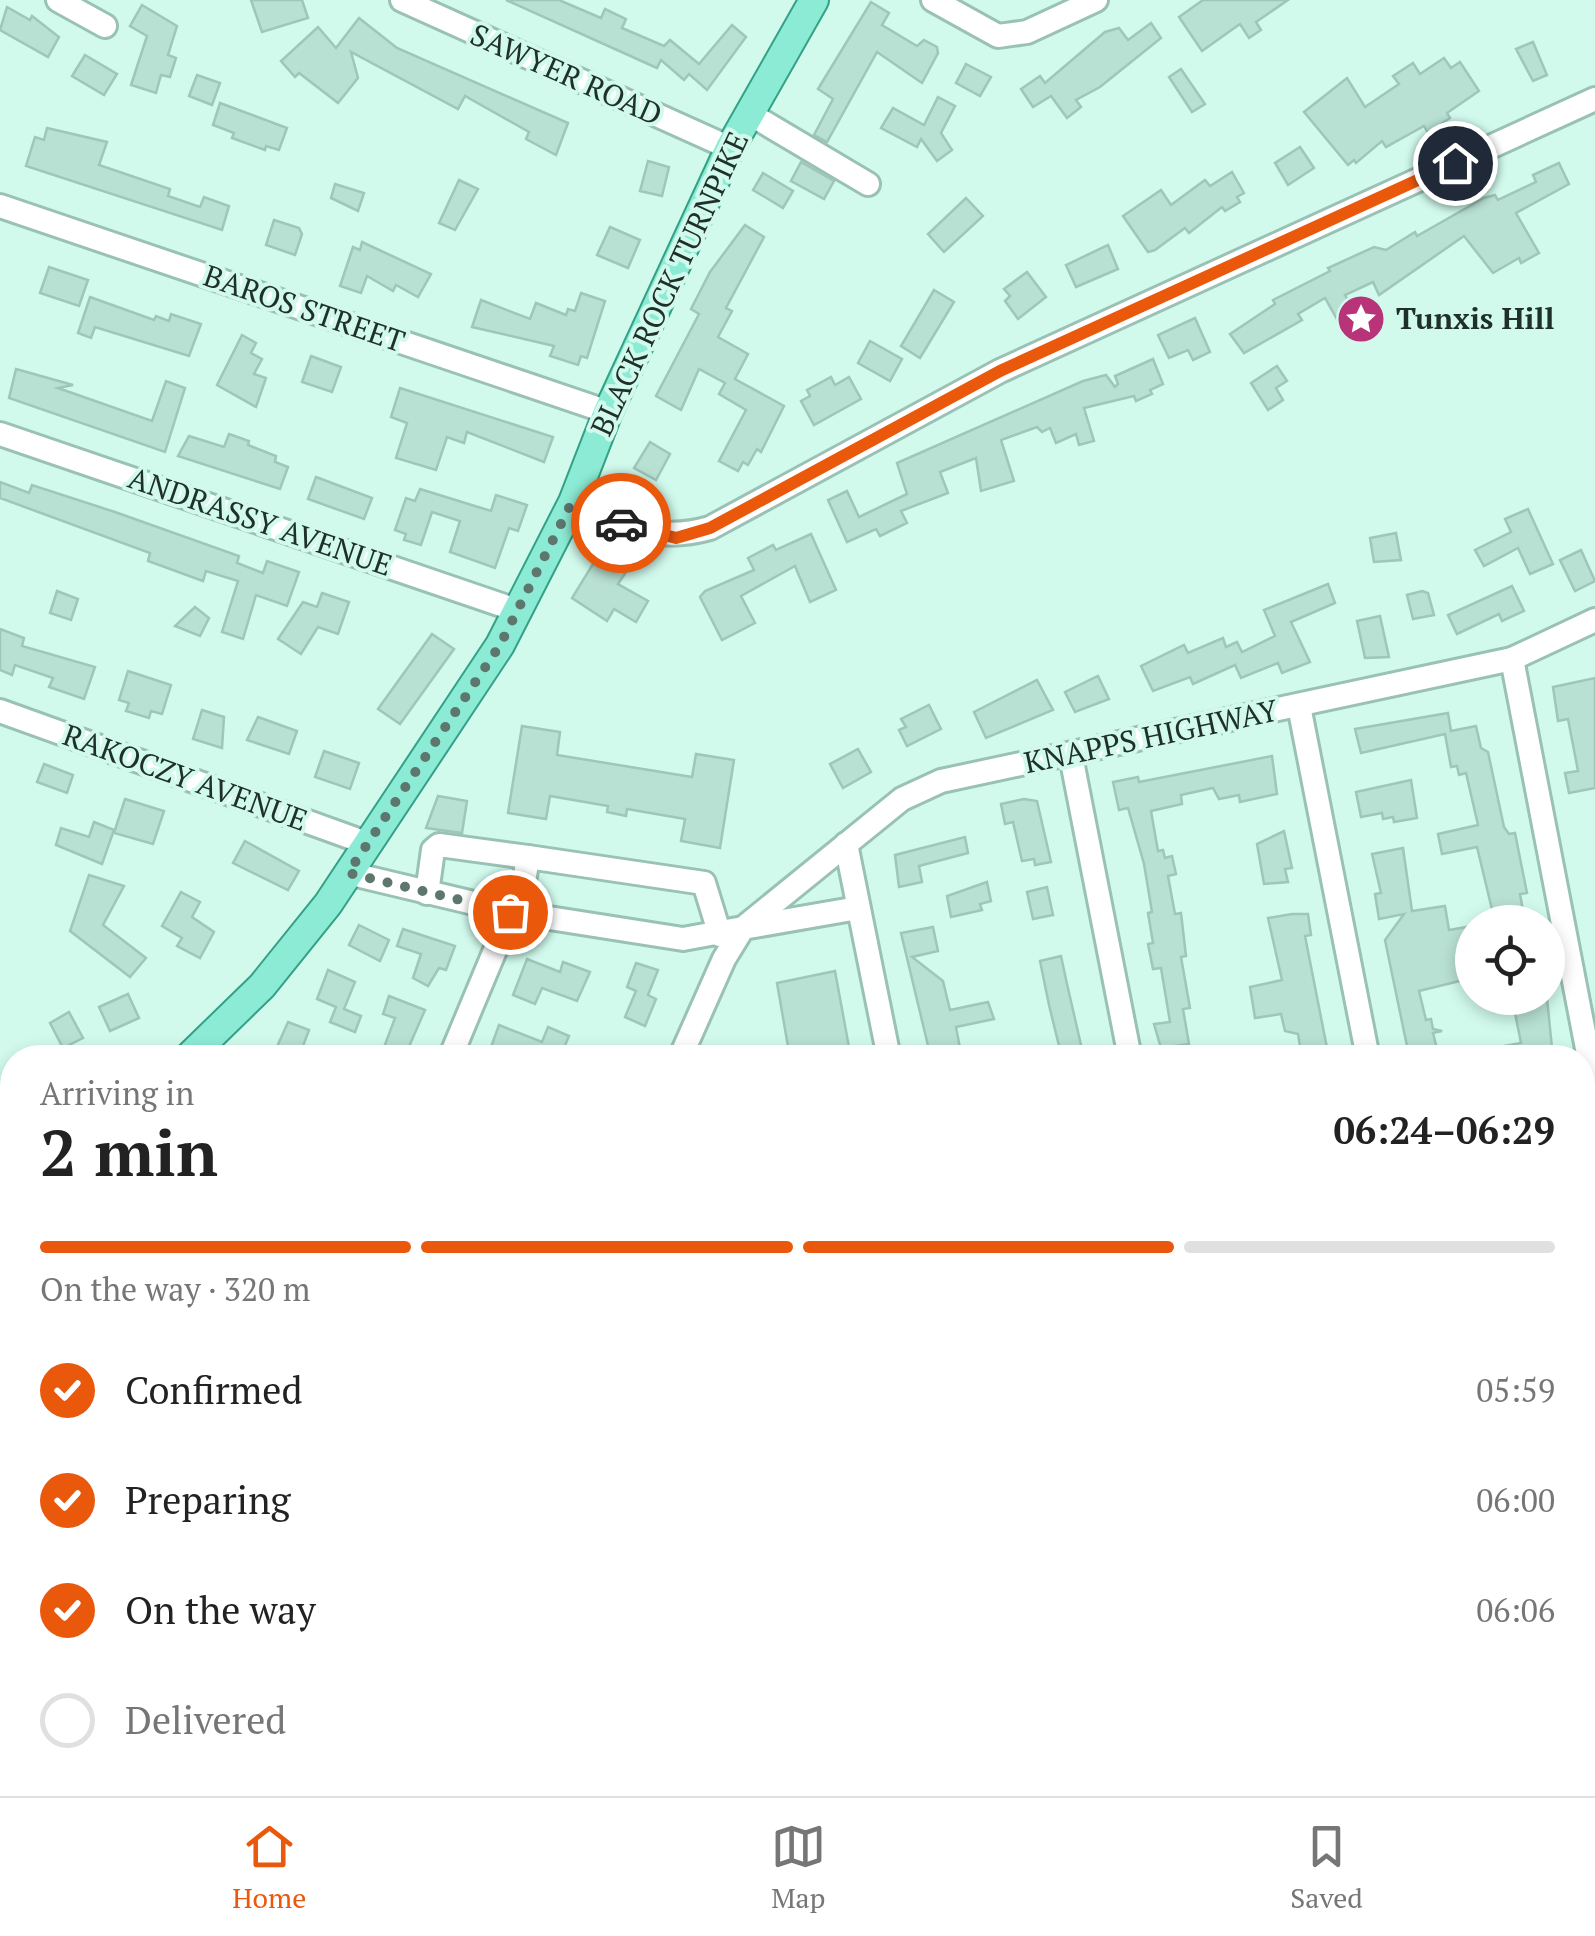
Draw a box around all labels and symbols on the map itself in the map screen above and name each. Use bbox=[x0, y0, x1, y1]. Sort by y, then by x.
street label: SAWYER ROAD bbox=[464, 14, 668, 134]
pin bbox=[1413, 121, 1498, 206]
street label: BLACK ROCK TURNPIKE bbox=[581, 125, 757, 442]
street label: BAROS STREET bbox=[199, 255, 410, 361]
place icon: Tunxis Hill bbox=[1335, 293, 1387, 345]
place label: Tunxis Hill bbox=[1396, 298, 1554, 338]
street label: ANDRASSY AVENUE bbox=[123, 457, 398, 585]
courier bbox=[571, 473, 671, 573]
street label: KNAPPS HIGHWAY bbox=[1020, 689, 1282, 782]
street label: RAKOCZY AVENUE bbox=[58, 714, 313, 840]
pin bbox=[468, 870, 553, 955]

